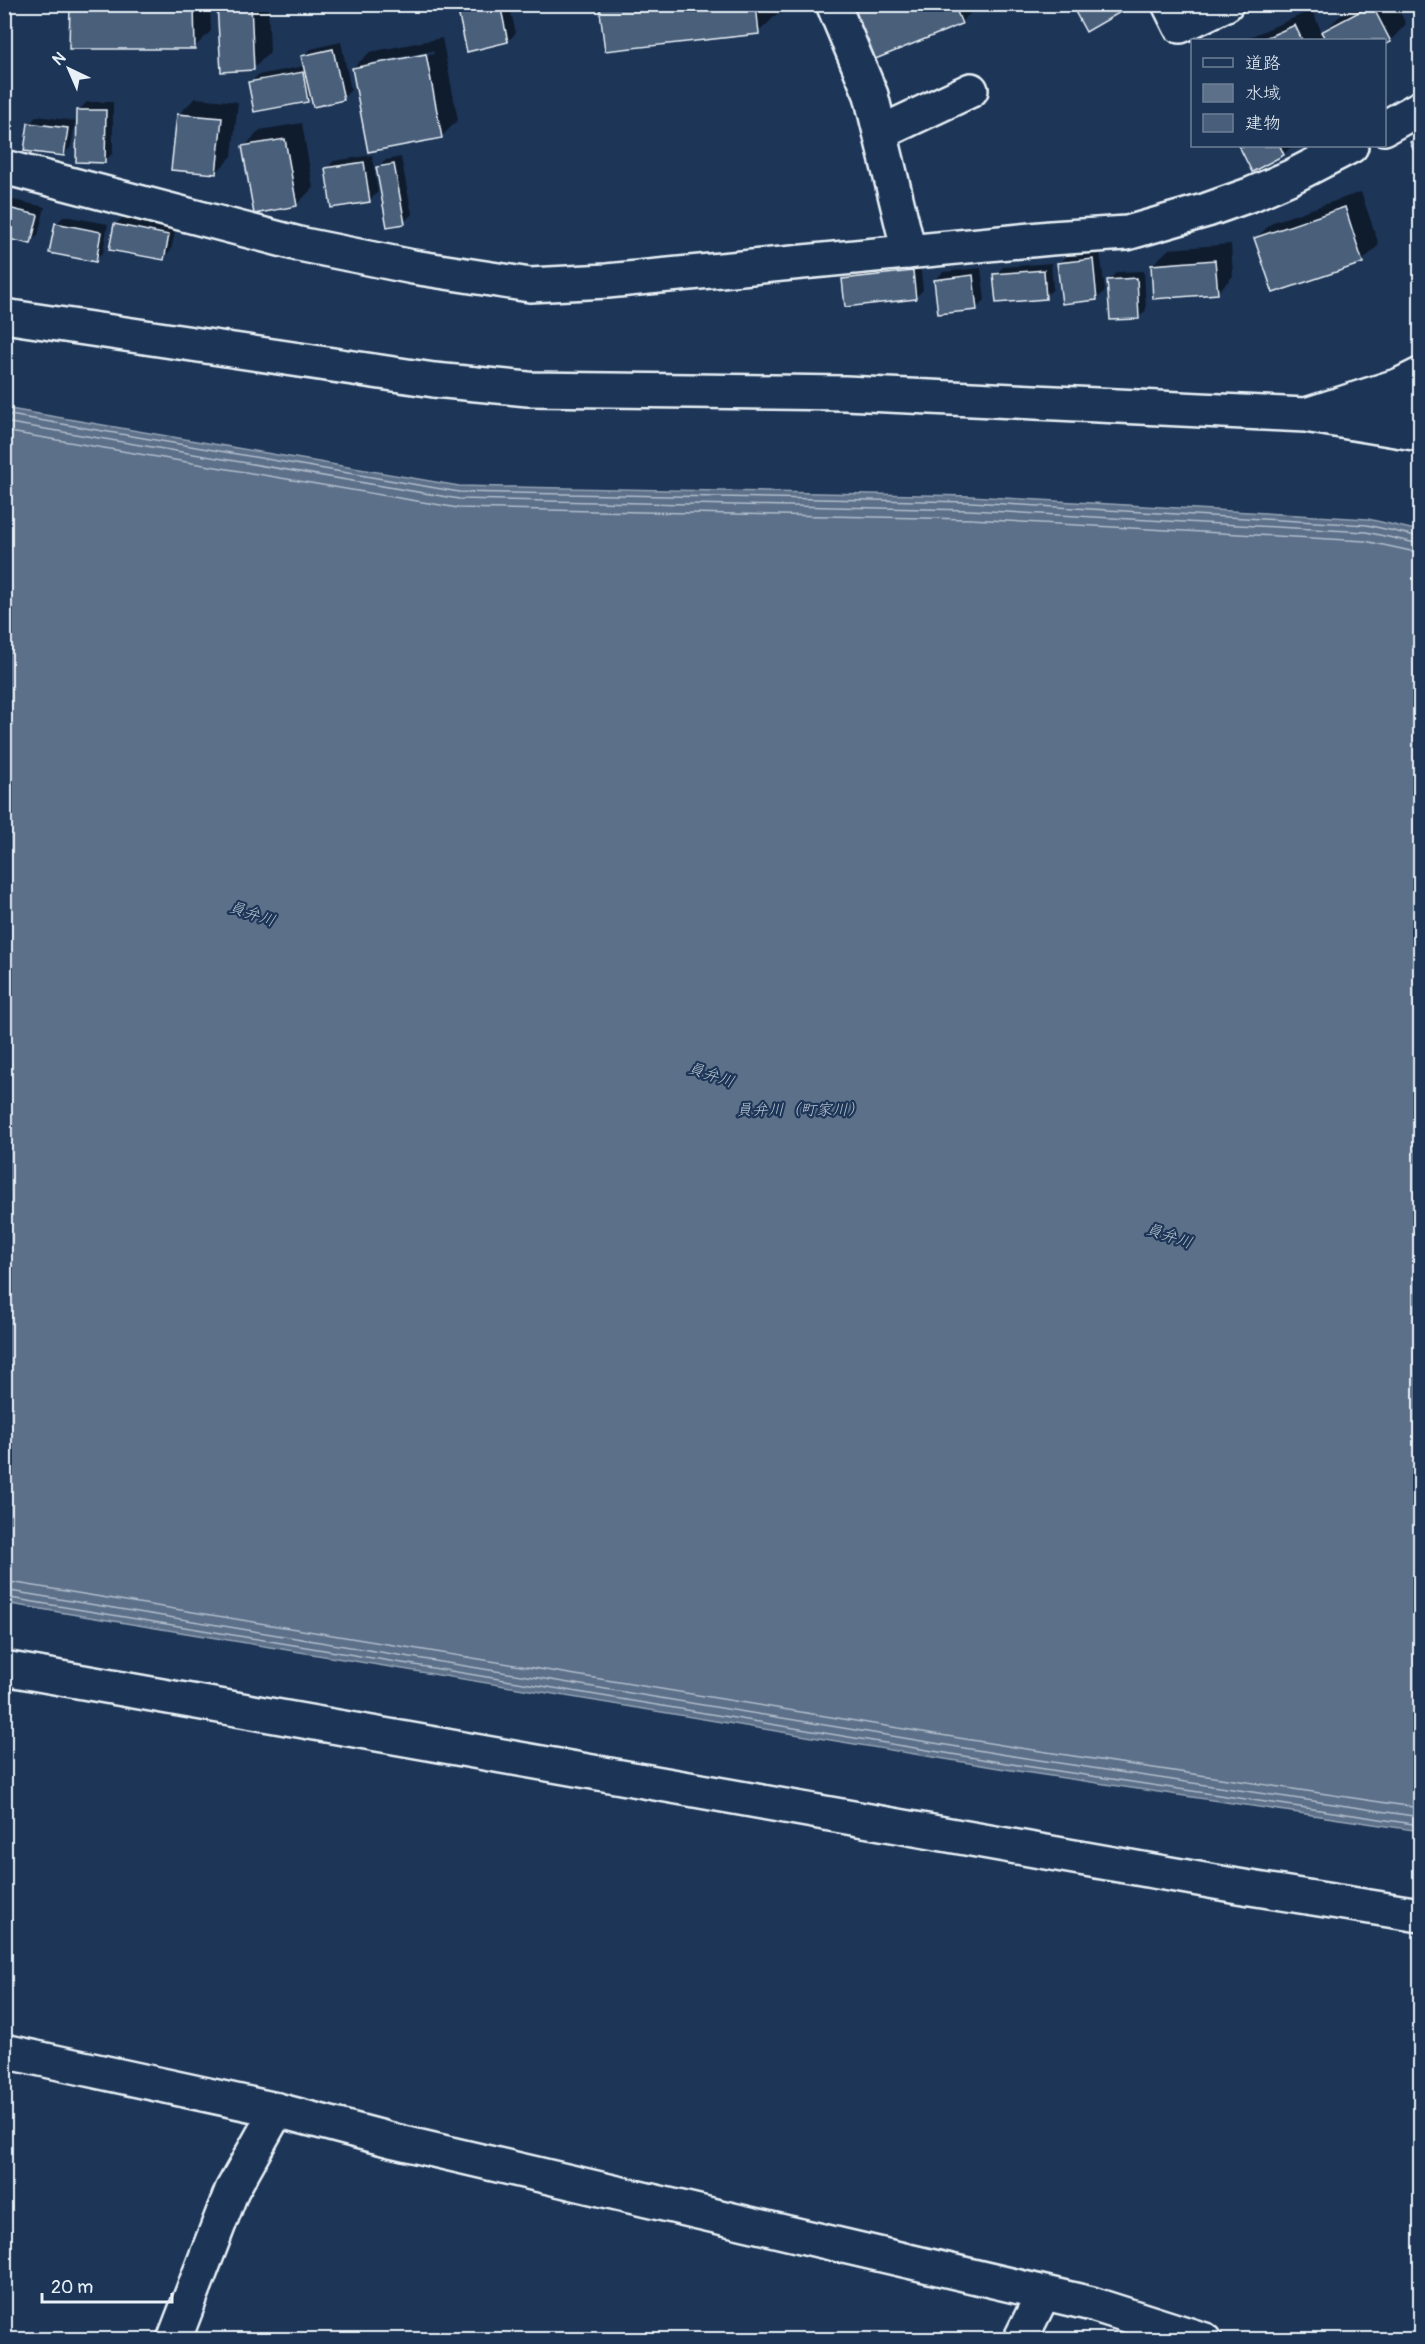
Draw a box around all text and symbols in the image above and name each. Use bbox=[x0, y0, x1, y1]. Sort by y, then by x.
north arrow bbox=[39, 39, 99, 99]
legend bbox=[1191, 39, 1386, 147]
text: N bbox=[48, 48, 70, 70]
text: 道路 bbox=[1245, 52, 1281, 75]
text: 水域 bbox=[1245, 82, 1281, 105]
text: 建物 bbox=[1245, 112, 1281, 135]
water label: 員弁川 bbox=[226, 897, 278, 931]
water label: 員弁川 bbox=[685, 1058, 737, 1092]
water label: 員弁川（町家川） bbox=[736, 1100, 864, 1120]
water label: 員弁川 bbox=[1143, 1219, 1195, 1253]
scale bar bbox=[42, 2266, 172, 2304]
text: 20 m bbox=[51, 2276, 93, 2299]

